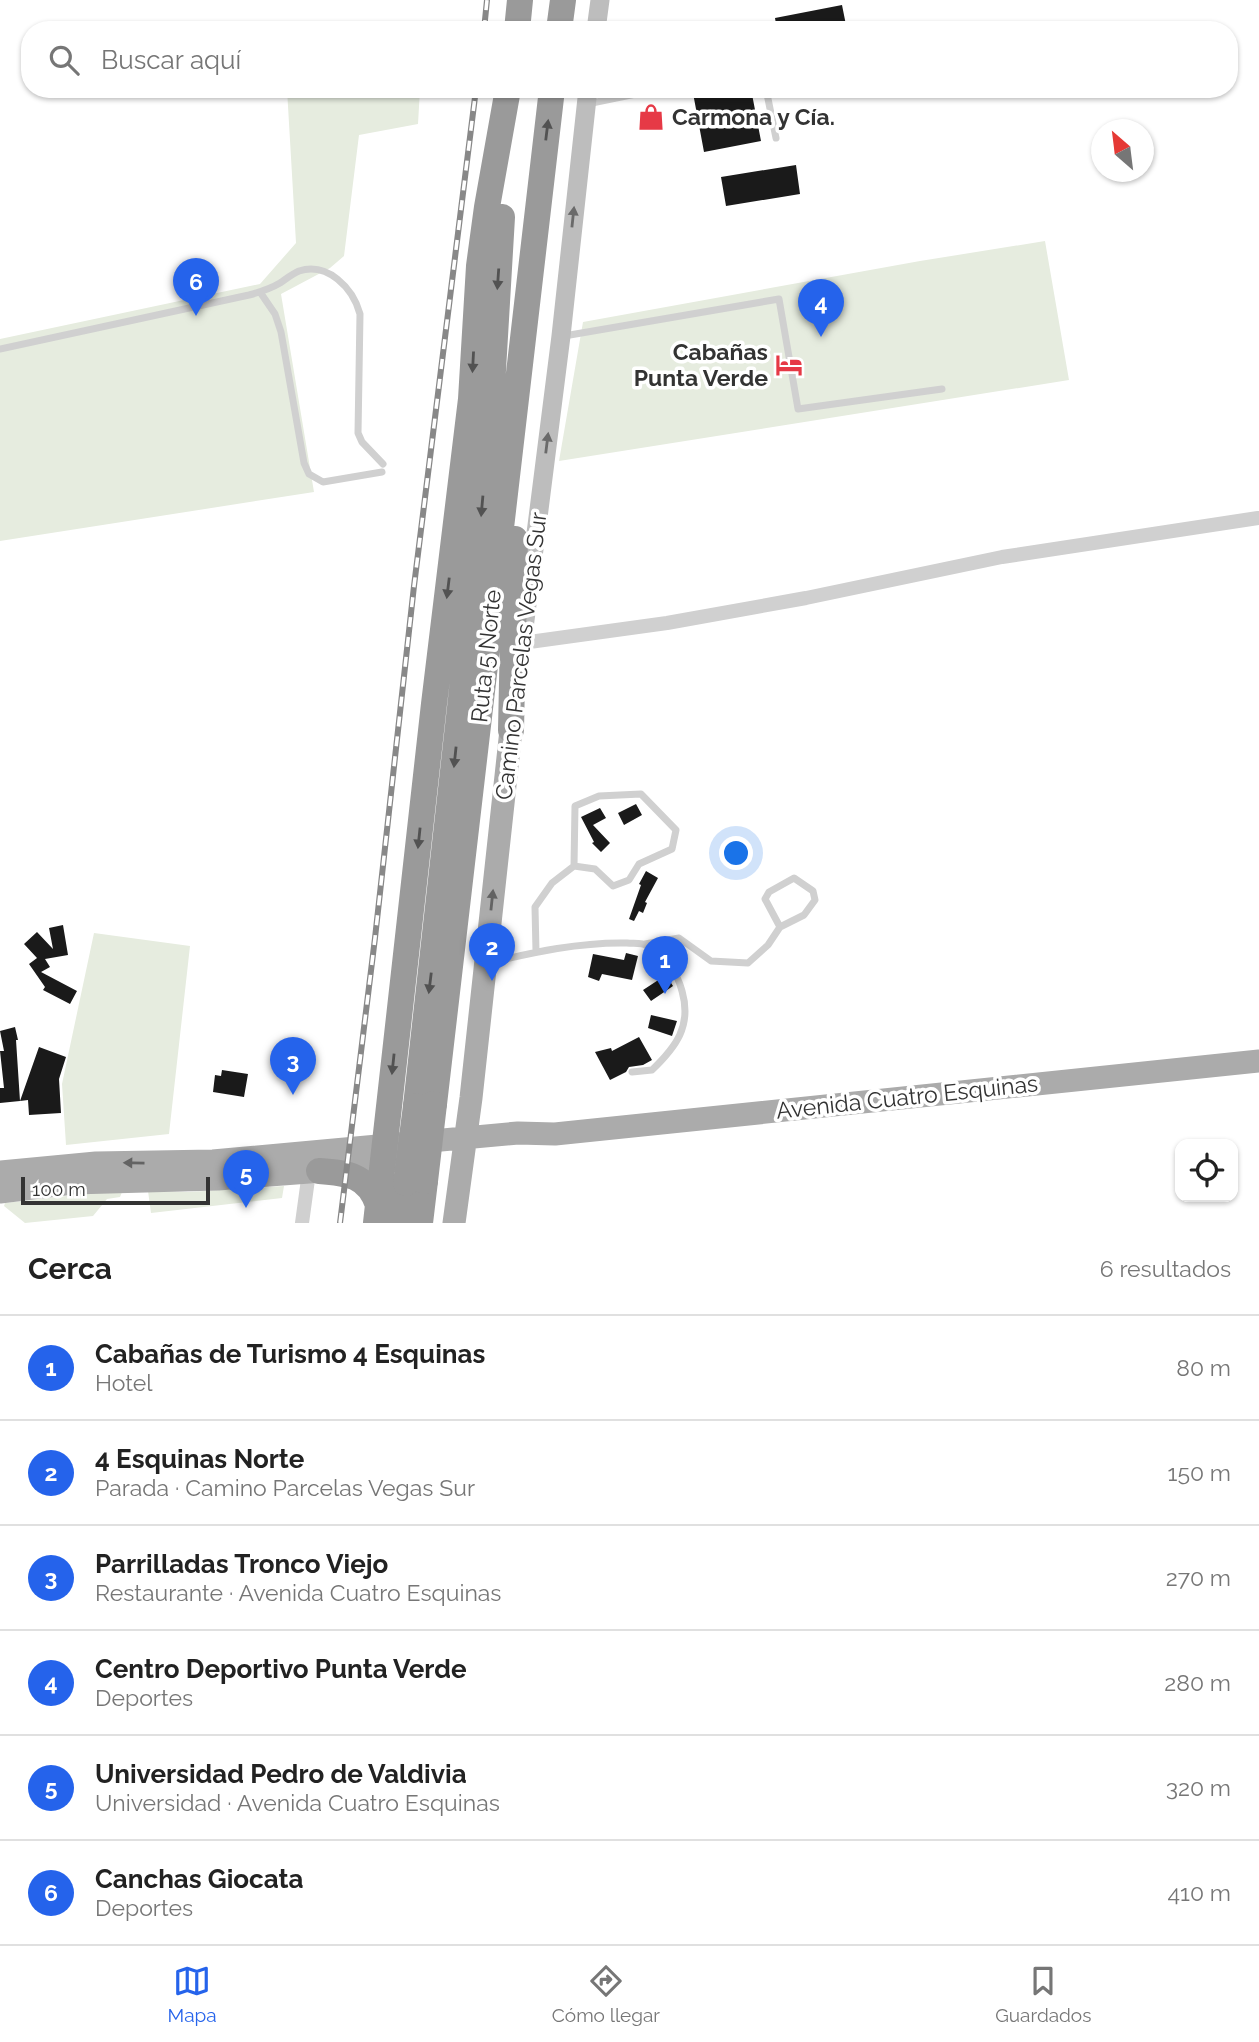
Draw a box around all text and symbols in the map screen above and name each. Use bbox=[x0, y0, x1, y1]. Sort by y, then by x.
search box bbox=[21, 21, 1238, 98]
icon: search bbox=[45, 41, 83, 79]
text: Buscar aquí bbox=[101, 45, 241, 75]
shop icon: Carmona y Cía. bbox=[636, 102, 666, 132]
place label: Carmona y Cía. bbox=[672, 103, 835, 130]
one-way arrow bbox=[541, 118, 552, 140]
north arrow bbox=[1091, 119, 1154, 182]
one-way arrow bbox=[568, 206, 579, 228]
pin: 6 bbox=[173, 258, 219, 316]
one-way arrow bbox=[492, 269, 503, 291]
pin: 4 bbox=[798, 279, 844, 337]
place label: Cabañas Punta Verde bbox=[634, 338, 768, 391]
hotel icon: Cabañas Punta Verde bbox=[774, 350, 804, 380]
one-way arrow bbox=[468, 351, 479, 373]
one-way arrow bbox=[542, 432, 553, 454]
one-way arrow bbox=[476, 496, 487, 518]
street label: Camino Parcelas Vegas Sur bbox=[489, 510, 552, 801]
one-way arrow bbox=[443, 577, 454, 599]
street label: Ruta 5 Norte bbox=[465, 588, 506, 724]
one-way arrow bbox=[449, 746, 460, 768]
one-way arrow bbox=[413, 827, 424, 849]
your location bbox=[719, 836, 753, 870]
one-way arrow bbox=[487, 888, 498, 910]
pin: 2 bbox=[469, 923, 515, 981]
pin: 1 bbox=[642, 936, 688, 994]
one-way arrow bbox=[424, 972, 435, 994]
pin: 3 bbox=[270, 1037, 316, 1095]
one-way arrow bbox=[388, 1053, 399, 1075]
street label: Avenida Cuatro Esquinas bbox=[775, 1069, 1039, 1124]
map controls bbox=[1175, 1139, 1238, 1202]
button: locate bbox=[1175, 1139, 1238, 1202]
pin: 5 bbox=[223, 1150, 269, 1208]
one-way arrow bbox=[122, 1157, 144, 1169]
scale bar bbox=[21, 1174, 210, 1206]
text: 100 m bbox=[32, 1178, 86, 1200]
text: Cerca bbox=[28, 1251, 112, 1286]
text: 6 resultados bbox=[1100, 1255, 1231, 1282]
text: Cabañas de Turismo 4 Esquinas bbox=[95, 1339, 485, 1369]
text: 1 bbox=[45, 1354, 57, 1381]
text: 80 m bbox=[1176, 1354, 1231, 1381]
text: Hotel bbox=[95, 1369, 153, 1396]
text: 4 Esquinas Norte bbox=[95, 1444, 304, 1474]
text: 2 bbox=[45, 1459, 57, 1486]
text: 150 m bbox=[1168, 1459, 1231, 1486]
text: Parada · Camino Parcelas Vegas Sur bbox=[95, 1474, 475, 1501]
text: Parrilladas Tronco Viejo bbox=[95, 1549, 388, 1579]
text: 3 bbox=[45, 1564, 57, 1591]
text: 270 m bbox=[1166, 1564, 1231, 1591]
text: Restaurante · Avenida Cuatro Esquinas bbox=[95, 1579, 501, 1606]
text: Centro Deportivo Punta Verde bbox=[95, 1654, 467, 1684]
text: 4 bbox=[44, 1669, 58, 1696]
text: 280 m bbox=[1164, 1669, 1231, 1696]
text: Deportes bbox=[95, 1684, 193, 1711]
text: Universidad Pedro de Valdivia bbox=[95, 1759, 467, 1789]
text: 5 bbox=[45, 1774, 57, 1801]
text: 320 m bbox=[1166, 1774, 1231, 1801]
text: Universidad · Avenida Cuatro Esquinas bbox=[95, 1789, 500, 1816]
text: Canchas Giocata bbox=[95, 1864, 303, 1894]
text: 6 bbox=[44, 1879, 58, 1906]
text: 410 m bbox=[1168, 1879, 1231, 1906]
text: Deportes bbox=[95, 1894, 193, 1921]
tab: Mapa bbox=[168, 1962, 217, 2026]
tab: Cómo llegar bbox=[552, 1962, 660, 2026]
tab: Guardados bbox=[995, 1962, 1091, 2026]

